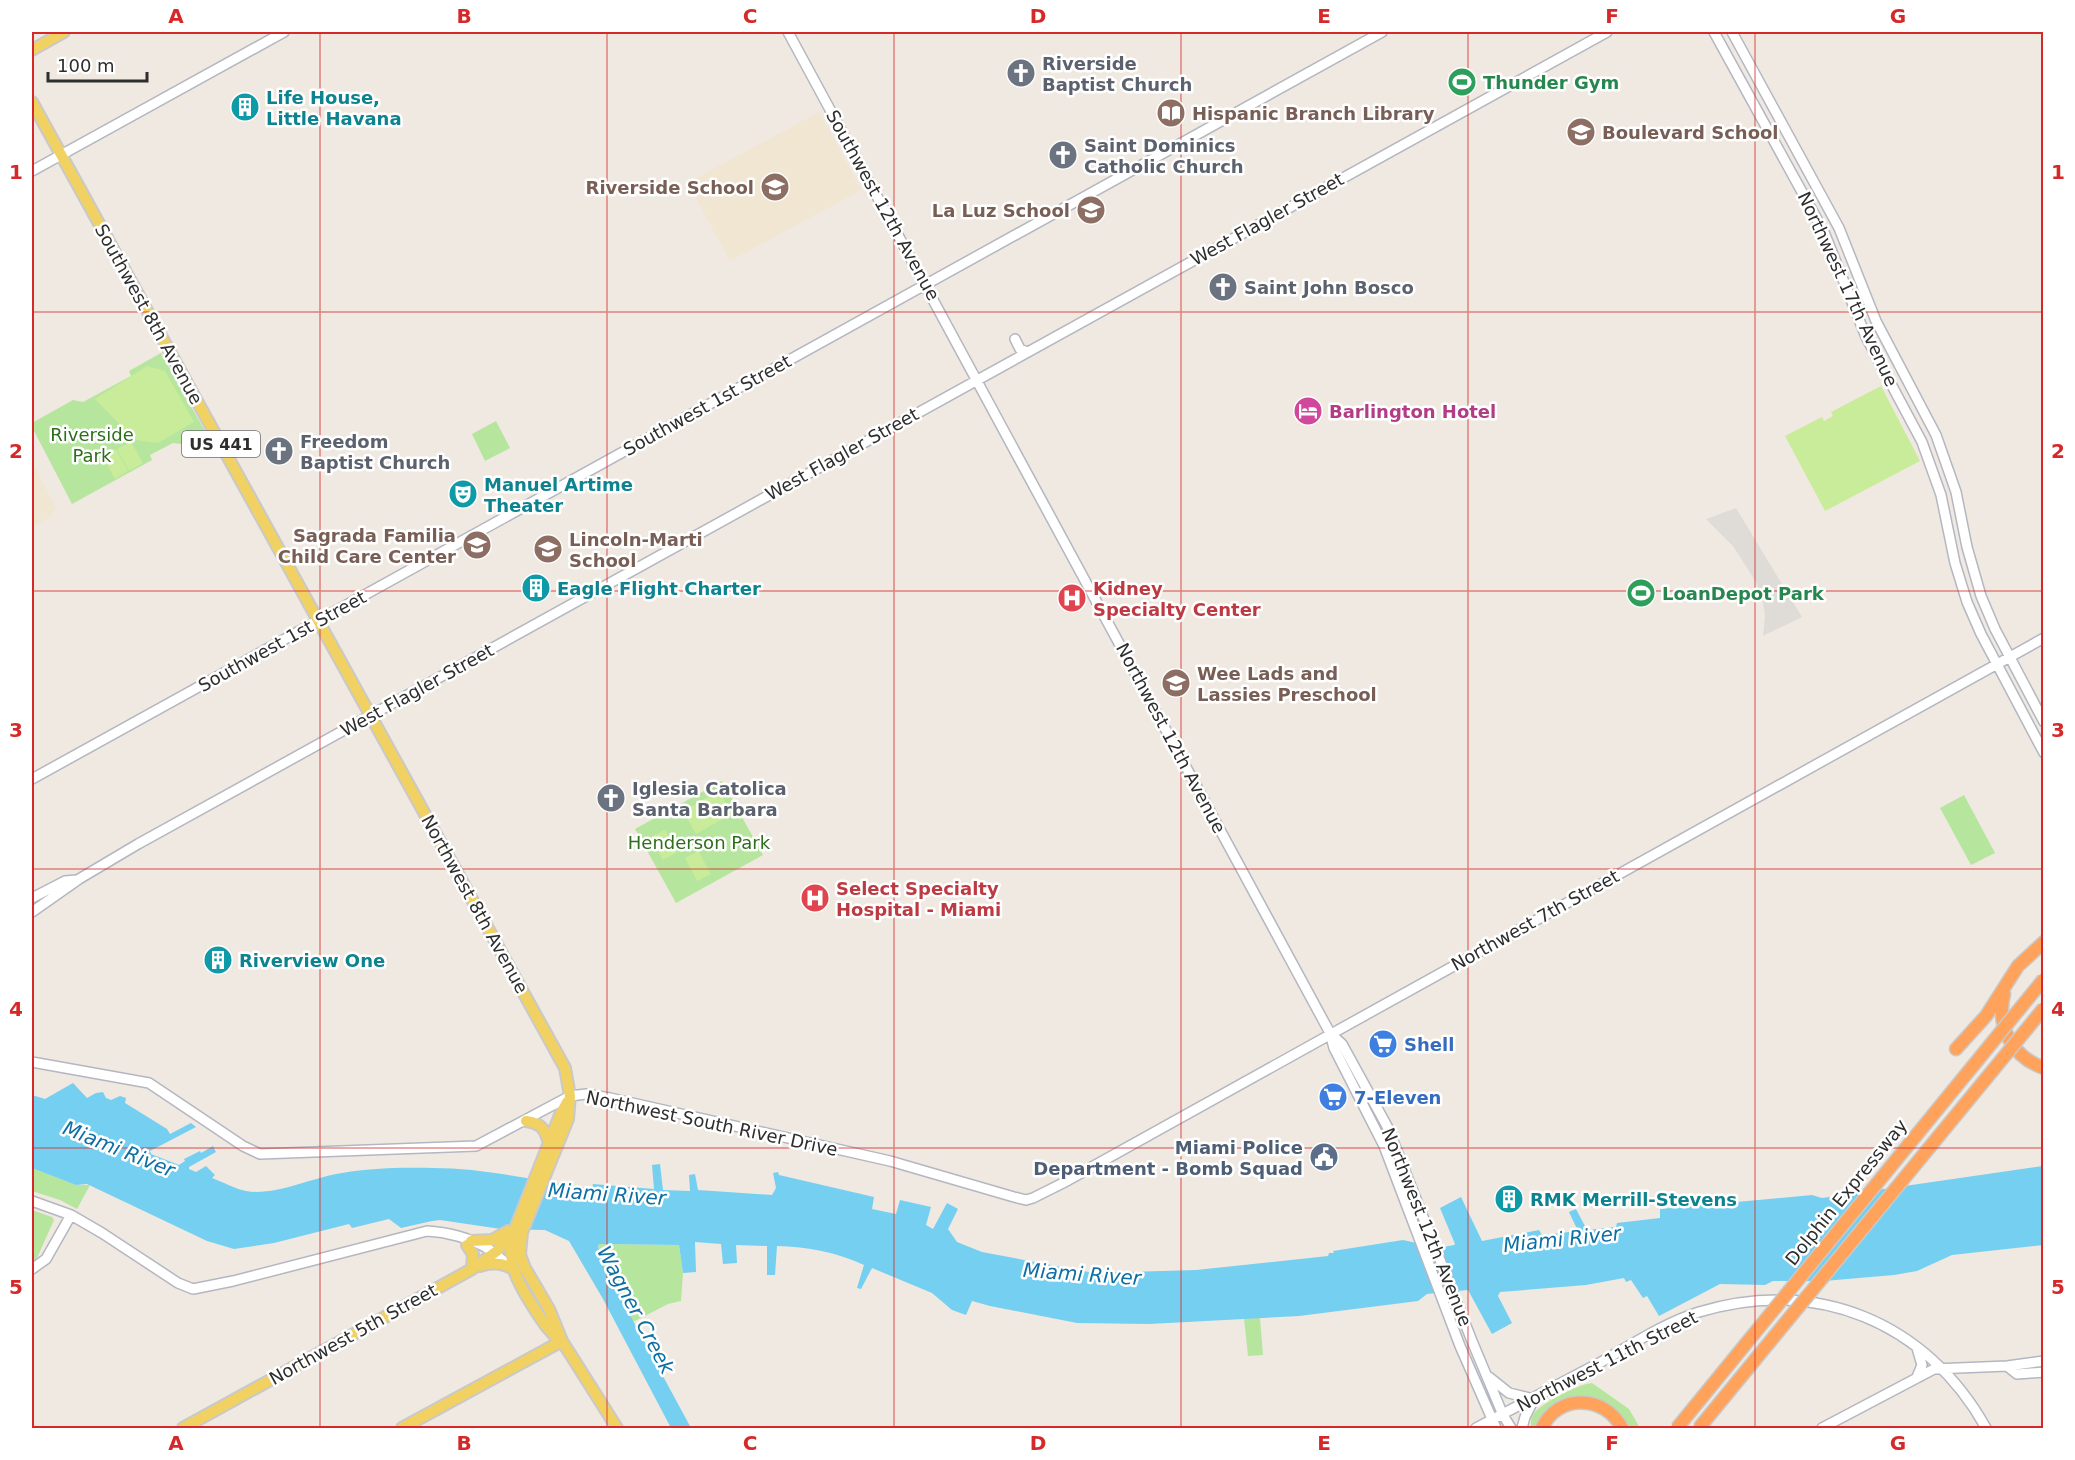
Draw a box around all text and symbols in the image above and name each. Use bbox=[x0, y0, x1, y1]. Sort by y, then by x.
text: A bbox=[168, 4, 184, 28]
text: B bbox=[456, 4, 472, 28]
text: C bbox=[743, 4, 757, 28]
text: D bbox=[1030, 4, 1046, 28]
text: E bbox=[1317, 4, 1331, 28]
text: F bbox=[1605, 4, 1619, 28]
text: G bbox=[1890, 4, 1906, 28]
scale bar bbox=[48, 45, 147, 83]
place label: Riverside Baptist Church bbox=[1042, 53, 1192, 95]
text: 100 m bbox=[57, 55, 115, 76]
church icon: Riverside Baptist Church bbox=[1005, 57, 1037, 89]
sports icon: Thunder Gym bbox=[1446, 66, 1478, 98]
place label: Thunder Gym bbox=[1483, 72, 1619, 93]
place label: Life House, Little Havana bbox=[266, 87, 402, 129]
building icon: Life House, Little Havana bbox=[229, 91, 261, 123]
library icon: Hispanic Branch Library bbox=[1155, 97, 1187, 129]
place label: Hispanic Branch Library bbox=[1192, 103, 1435, 124]
street label: Southwest 12th Avenue bbox=[822, 106, 944, 304]
school or university icon: Boulevard School bbox=[1565, 116, 1597, 148]
place label: Boulevard School bbox=[1602, 122, 1779, 143]
place label: Saint Dominics Catholic Church bbox=[1084, 135, 1244, 177]
church icon: Saint Dominics Catholic Church bbox=[1047, 139, 1079, 171]
text: 1 bbox=[9, 160, 23, 184]
text: 1 bbox=[2051, 160, 2065, 184]
street label: West Flagler Street bbox=[1187, 168, 1347, 270]
school or university icon: Riverside School bbox=[759, 171, 791, 203]
place label: Riverside School bbox=[586, 177, 754, 198]
street label: Northwest 17th Avenue bbox=[1794, 188, 1902, 390]
school or university icon: La Luz School bbox=[1075, 194, 1107, 226]
place label: La Luz School bbox=[932, 200, 1070, 221]
street label: Southwest 8th Avenue bbox=[91, 220, 207, 408]
church icon: Saint John Bosco bbox=[1207, 271, 1239, 303]
place label: Saint John Bosco bbox=[1244, 277, 1414, 298]
street label: Southwest 1st Street bbox=[619, 350, 795, 460]
hotel icon: Barlington Hotel bbox=[1292, 395, 1324, 427]
place label: Barlington Hotel bbox=[1329, 401, 1496, 422]
street label: West Flagler Street bbox=[762, 403, 922, 505]
park label: Riverside Park bbox=[50, 424, 134, 466]
road number: US 441 bbox=[182, 431, 260, 457]
place label: Freedom Baptist Church bbox=[300, 431, 450, 473]
church icon: Freedom Baptist Church bbox=[263, 435, 295, 467]
text: 2 bbox=[9, 439, 23, 463]
text: 2 bbox=[2051, 439, 2065, 463]
place label: Manuel Artime Theater bbox=[484, 474, 633, 516]
theatre icon: Manuel Artime Theater bbox=[447, 478, 479, 510]
place label: Sagrada Familia Child Care Center bbox=[278, 525, 456, 567]
school or university icon: Sagrada Familia Child Care Center bbox=[461, 529, 493, 561]
place label: Lincoln-Marti School bbox=[569, 529, 703, 571]
school or university icon: Lincoln-Marti School bbox=[532, 533, 564, 565]
building icon: Eagle Flight Charter bbox=[520, 572, 552, 604]
sports icon: LoanDepot Park bbox=[1625, 577, 1657, 609]
place label: Eagle Flight Charter bbox=[557, 578, 761, 599]
place label: Kidney Specialty Center bbox=[1093, 578, 1261, 620]
hospital icon: Kidney Specialty Center bbox=[1056, 582, 1088, 614]
place label: LoanDepot Park bbox=[1662, 583, 1825, 604]
street label: Southwest 1st Street bbox=[194, 586, 370, 696]
street label: West Flagler Street bbox=[337, 639, 497, 741]
street label: Northwest 12th Avenue bbox=[1112, 639, 1230, 837]
place label: Wee Lads and Lassies Preschool bbox=[1197, 663, 1377, 705]
school or university icon: Wee Lads and Lassies Preschool bbox=[1160, 667, 1192, 699]
text: 3 bbox=[9, 718, 23, 742]
text: 3 bbox=[2051, 718, 2065, 742]
place label: Iglesia Catolica Santa Barbara bbox=[632, 778, 787, 820]
church icon: Iglesia Catolica Santa Barbara bbox=[595, 782, 627, 814]
street label: Northwest 8th Avenue bbox=[417, 811, 533, 997]
park label: Henderson Park bbox=[628, 832, 771, 853]
street label: Northwest 7th Street bbox=[1447, 865, 1623, 975]
place label: Select Specialty Hospital - Miami bbox=[836, 878, 1001, 920]
hospital icon: Select Specialty Hospital - Miami bbox=[799, 882, 831, 914]
building icon: Riverview One bbox=[202, 944, 234, 976]
place label: Riverview One bbox=[239, 950, 385, 971]
text: 4 bbox=[9, 997, 23, 1021]
text: 4 bbox=[2051, 997, 2065, 1021]
supermarket icon: Shell bbox=[1367, 1028, 1399, 1060]
place label: Shell bbox=[1404, 1034, 1454, 1055]
supermarket icon: 7-Eleven bbox=[1317, 1081, 1349, 1113]
street label: Northwest South River Drive bbox=[584, 1086, 840, 1160]
place label: 7-Eleven bbox=[1354, 1087, 1441, 1108]
street label: Dolphin Expressway bbox=[1781, 1115, 1911, 1269]
water label: Miami River bbox=[60, 1116, 180, 1183]
street label: Northwest 12th Avenue bbox=[1378, 1125, 1476, 1329]
place label: Miami Police Department - Bomb Squad bbox=[1033, 1137, 1303, 1179]
public building icon: Miami Police Department - Bomb Squad bbox=[1308, 1141, 1340, 1173]
water label: Miami River bbox=[547, 1178, 669, 1210]
building icon: RMK Merrill-Stevens bbox=[1493, 1183, 1525, 1215]
place label: RMK Merrill-Stevens bbox=[1530, 1189, 1737, 1210]
water label: Miami River bbox=[1502, 1221, 1624, 1257]
water label: Wagner Creek bbox=[592, 1242, 680, 1379]
water label: Miami River bbox=[1022, 1258, 1144, 1290]
text: 5 bbox=[9, 1275, 23, 1299]
text: 5 bbox=[2051, 1275, 2065, 1299]
street label: Northwest 5th Street bbox=[265, 1279, 441, 1389]
street label: Northwest 11th Street bbox=[1513, 1306, 1701, 1416]
text: A bbox=[168, 1431, 184, 1455]
text: B bbox=[456, 1431, 472, 1455]
text: C bbox=[743, 1431, 757, 1455]
text: D bbox=[1030, 1431, 1046, 1455]
text: E bbox=[1317, 1431, 1331, 1455]
text: F bbox=[1605, 1431, 1619, 1455]
text: G bbox=[1890, 1431, 1906, 1455]

